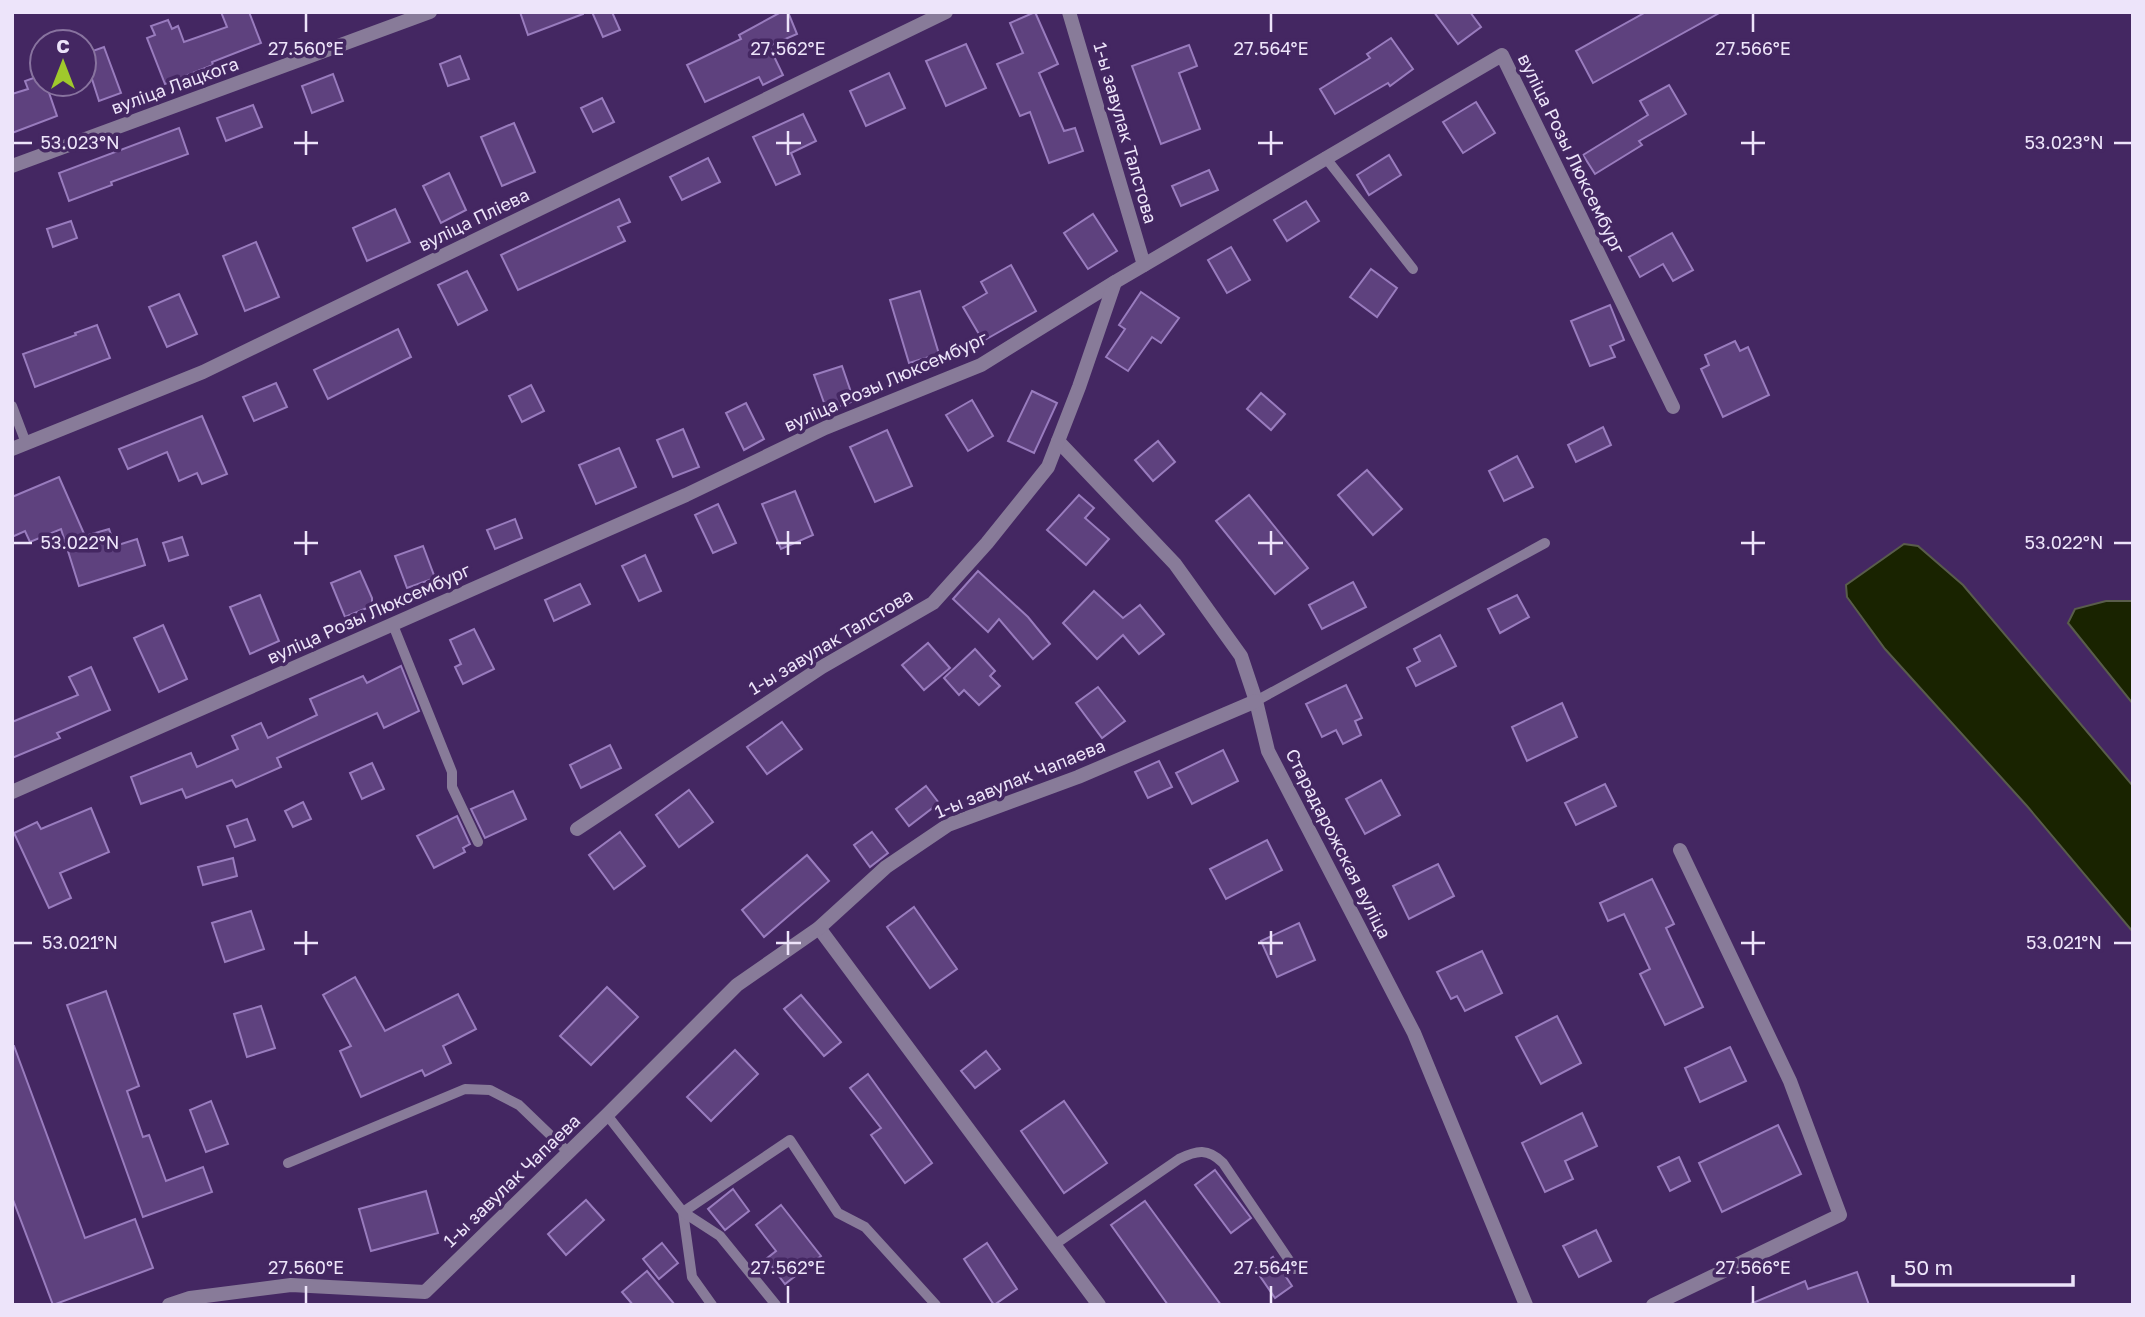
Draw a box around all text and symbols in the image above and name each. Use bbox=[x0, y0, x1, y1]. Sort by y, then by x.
north arrow bbox=[28, 28, 98, 98]
text: С bbox=[56, 34, 70, 57]
text: 27.560°E bbox=[268, 37, 344, 59]
text: 27.562°E bbox=[750, 37, 826, 59]
text: 27.564°E bbox=[1234, 37, 1308, 59]
text: 27.566°E bbox=[1715, 37, 1791, 59]
street label: 1-ы завулак Талстова bbox=[1090, 39, 1162, 226]
street label: вуліца Розы Люксембург bbox=[1514, 50, 1630, 257]
street label: вуліца Лацкога bbox=[108, 52, 241, 118]
text: 53.023°N bbox=[40, 131, 120, 153]
text: 53.023°N bbox=[2024, 131, 2104, 153]
street label: вуліца Пліева bbox=[415, 183, 533, 255]
street label: вуліца Розы Люксембург bbox=[781, 326, 991, 436]
text: 53.022°N bbox=[40, 531, 120, 553]
text: 53.022°N bbox=[2024, 531, 2104, 553]
street label: вуліца Розы Люксембург bbox=[264, 558, 474, 668]
street label: 1-ы завулак Талстова bbox=[744, 583, 917, 699]
street label: 1-ы завулак Чапаева bbox=[931, 734, 1108, 822]
street label: Старадарожская вуліца bbox=[1281, 745, 1396, 942]
text: 53.021°N bbox=[42, 931, 118, 953]
text: 53.021°N bbox=[2026, 931, 2102, 953]
street label: 1-ы завулак Чапаева bbox=[438, 1109, 584, 1251]
scale bar bbox=[1893, 1244, 2073, 1288]
text: 50 m bbox=[1904, 1254, 1953, 1280]
text: 27.560°E bbox=[268, 1256, 344, 1278]
text: 27.562°E bbox=[750, 1256, 826, 1278]
text: 27.564°E bbox=[1234, 1256, 1308, 1278]
text: 27.566°E bbox=[1715, 1256, 1791, 1278]

